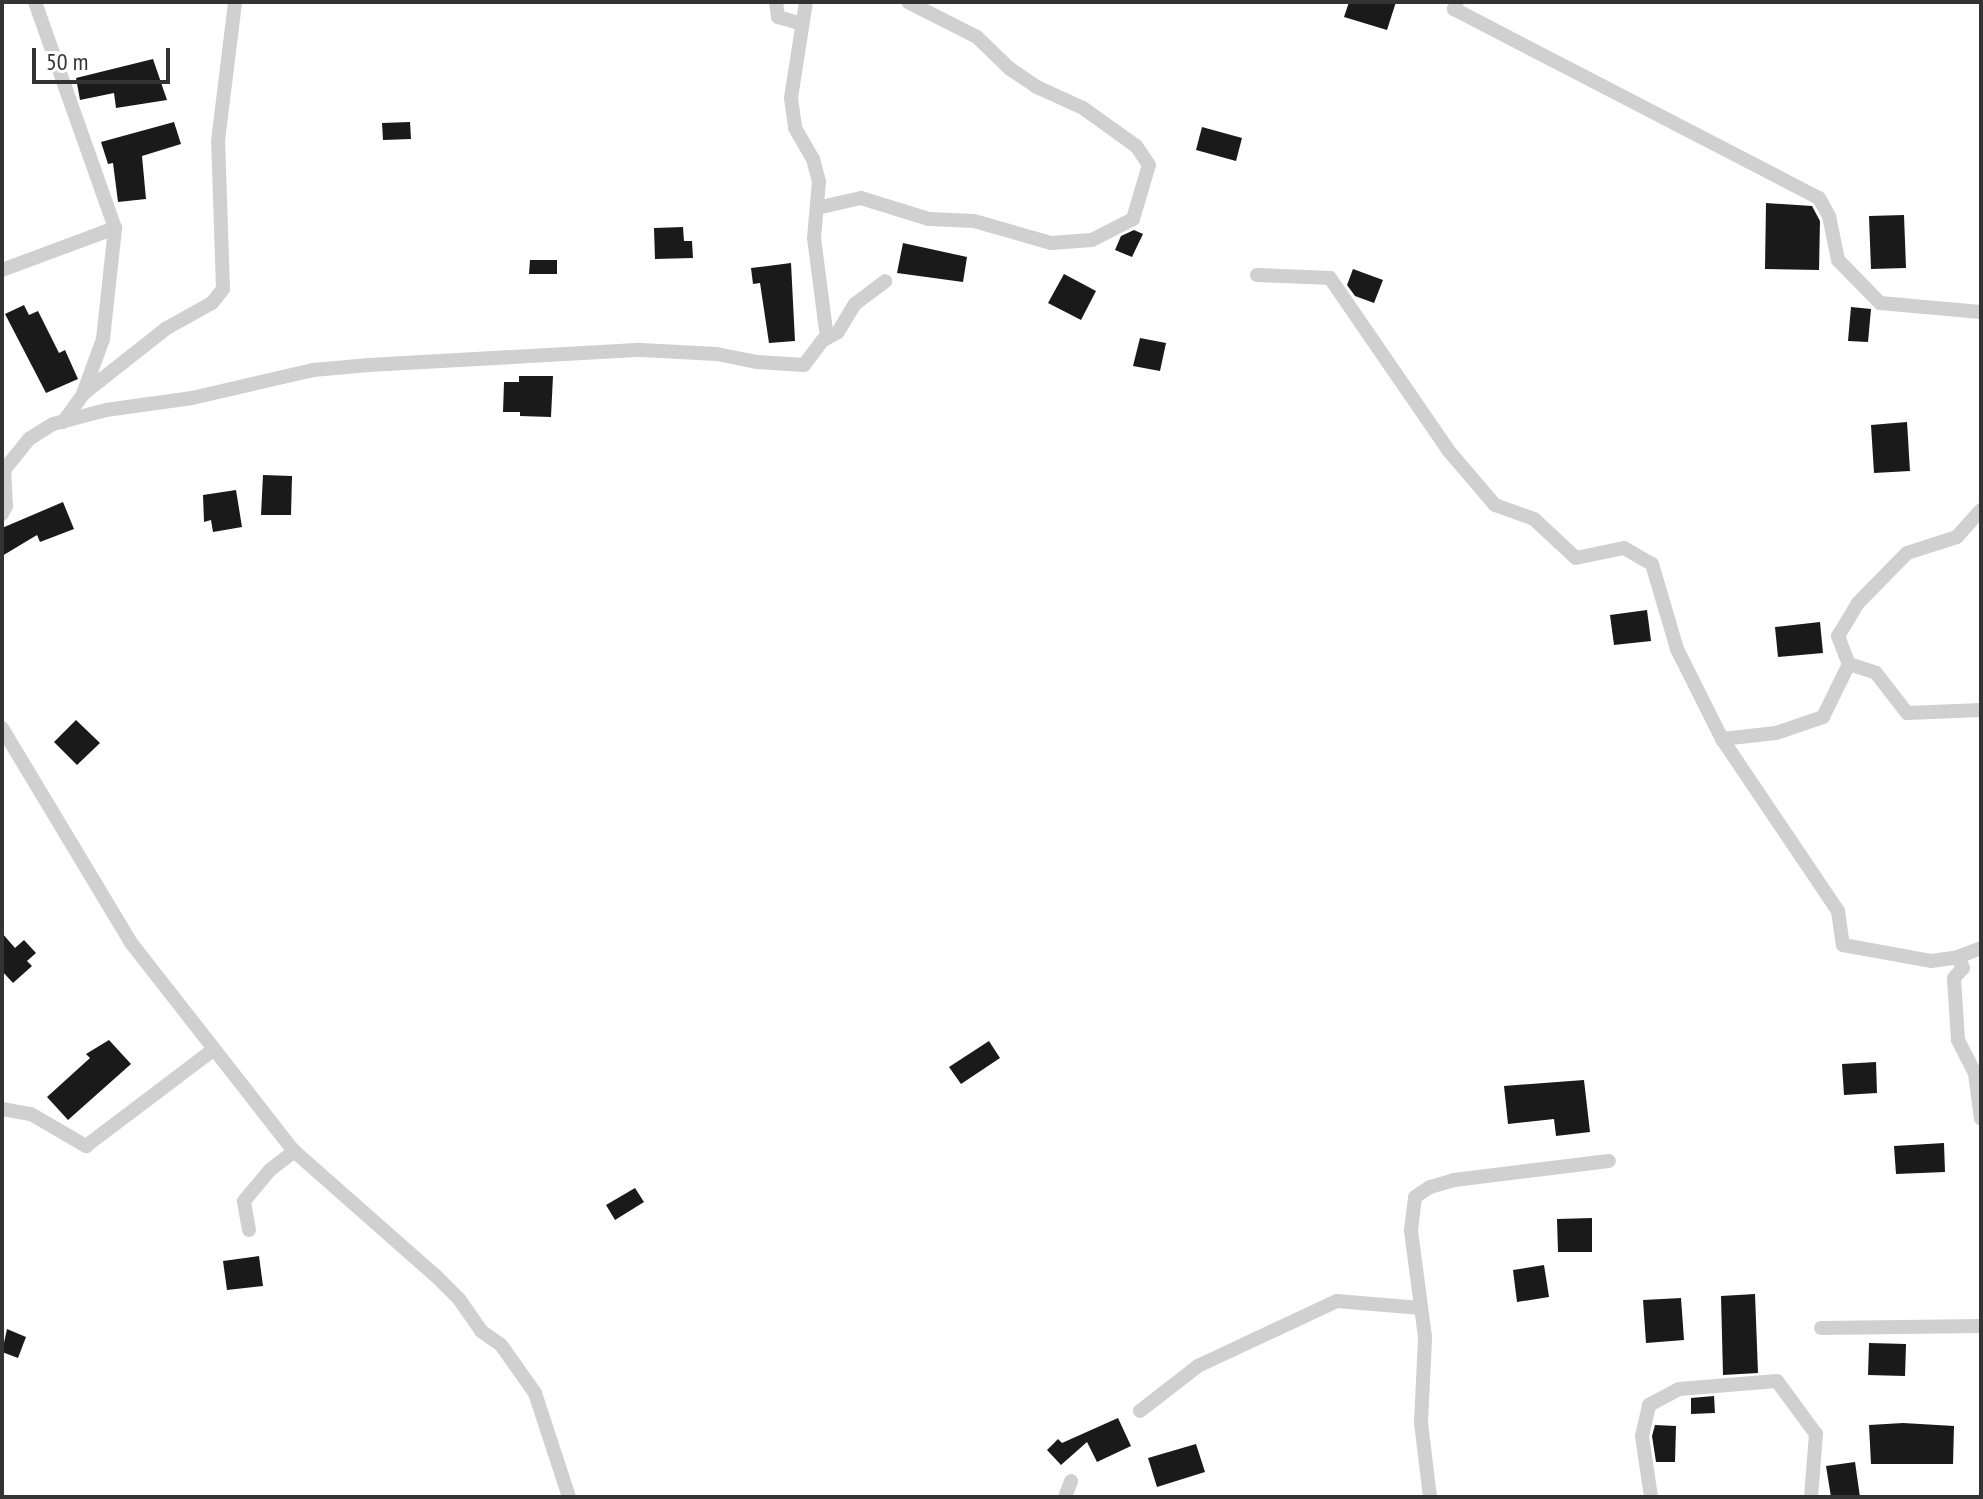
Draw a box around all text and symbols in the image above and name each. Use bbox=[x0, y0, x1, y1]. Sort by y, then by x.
scale bar bbox=[36, 32, 174, 82]
text: 50 m bbox=[46, 46, 88, 77]

